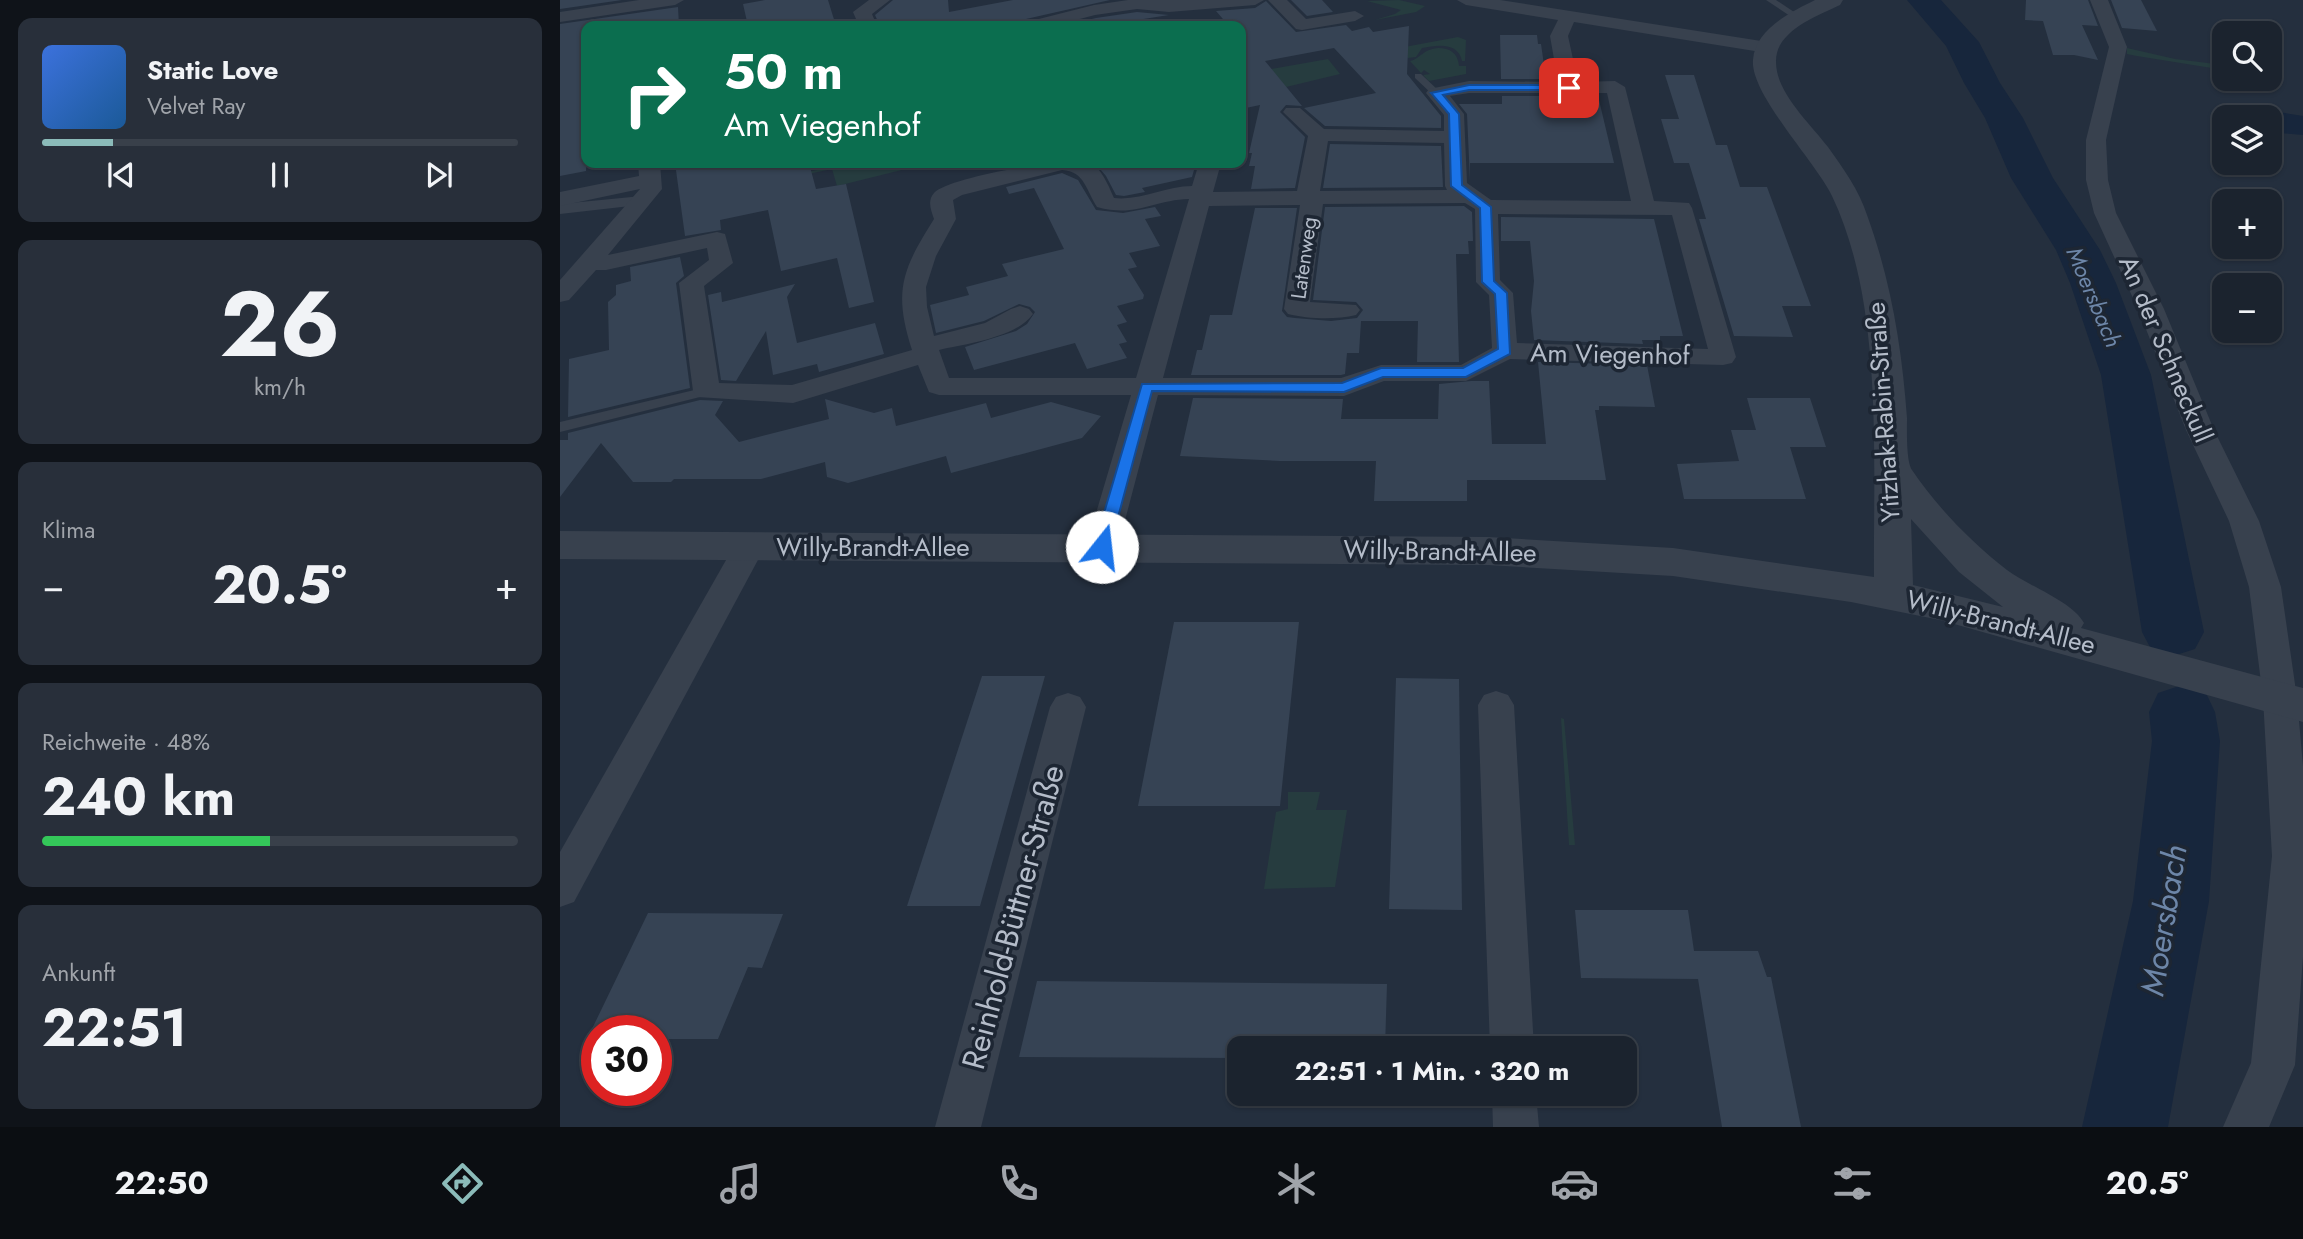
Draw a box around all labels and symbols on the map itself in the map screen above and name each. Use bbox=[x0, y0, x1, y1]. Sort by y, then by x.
pin bbox=[1539, 58, 1599, 118]
street label: Latenweg bbox=[1283, 215, 1325, 301]
water label: Moersbach bbox=[2058, 241, 2130, 353]
street label: An der Schneckull bbox=[2109, 249, 2223, 449]
street label: Yitzhak-Rabin-Straße bbox=[1856, 301, 1910, 523]
street label: Am Viegenhof bbox=[1530, 334, 1691, 374]
position arrow bbox=[1065, 510, 1139, 584]
street label: Willy-Brandt-Allee bbox=[776, 528, 970, 566]
street label: Willy-Brandt-Allee bbox=[1343, 530, 1537, 572]
street label: Willy-Brandt-Allee bbox=[1903, 580, 2099, 664]
street label: Reinhold-Büttner-Straße bbox=[950, 760, 1076, 1074]
water label: Moersbach bbox=[2128, 841, 2199, 999]
speed limit sign: 30 bbox=[581, 1015, 672, 1106]

